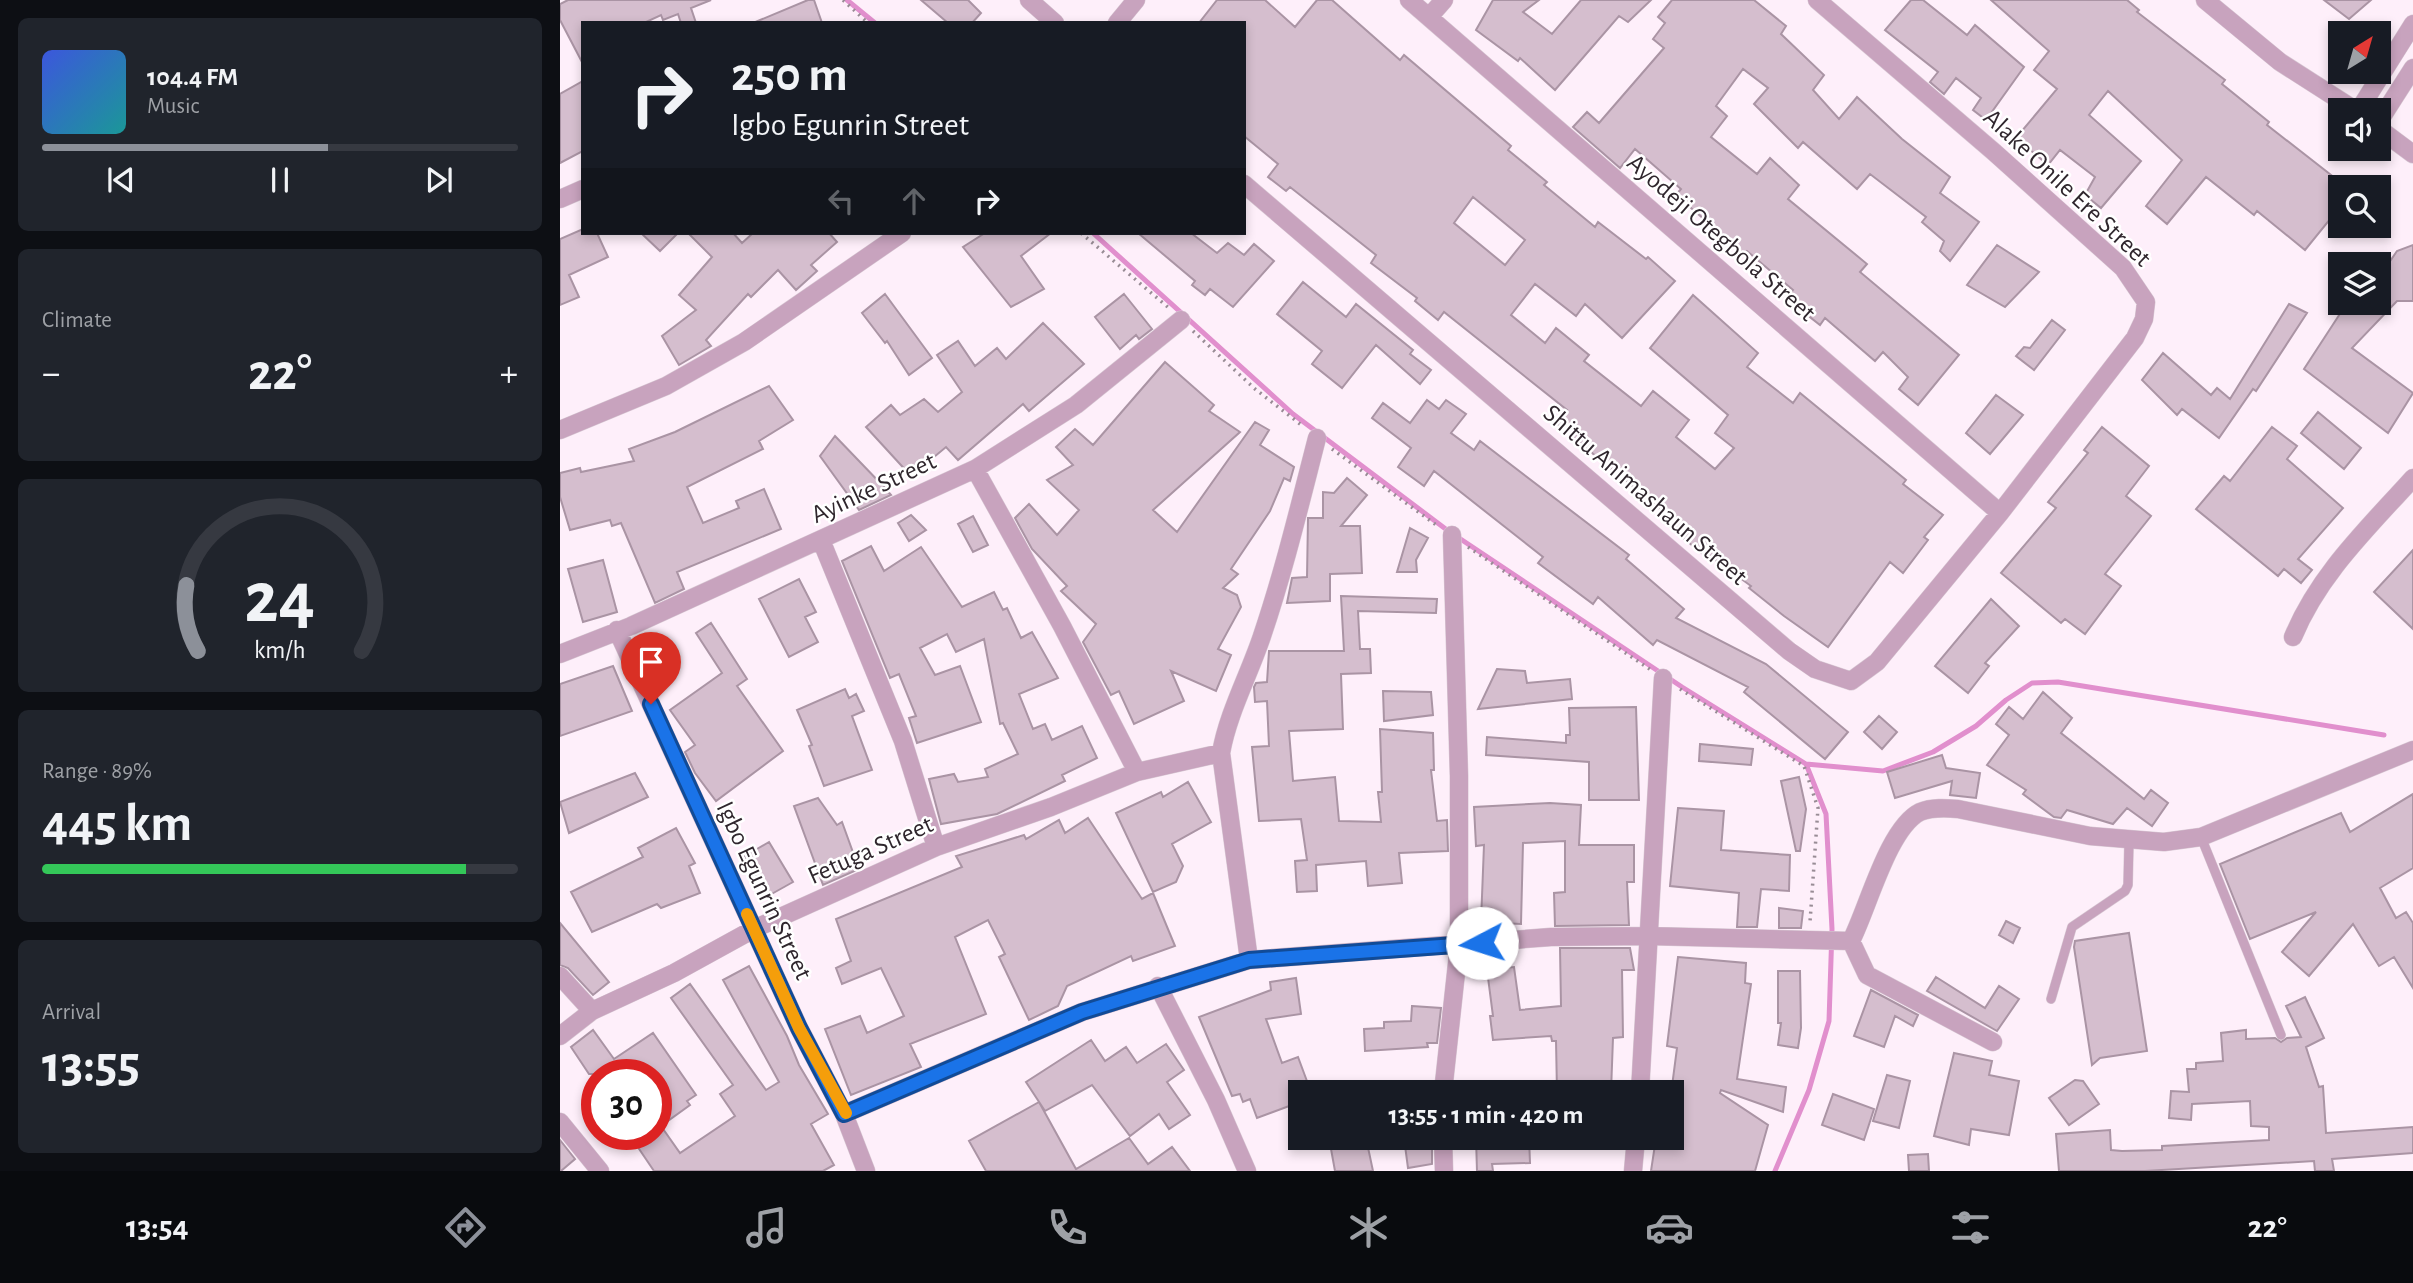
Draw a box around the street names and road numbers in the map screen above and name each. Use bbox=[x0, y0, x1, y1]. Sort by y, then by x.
street label: Alake Onile Ere Street bbox=[1979, 104, 2156, 272]
street label: Ayodeji Otegbola Street bbox=[1622, 149, 1820, 326]
street label: Shittu Animashaun Street bbox=[1539, 400, 1752, 590]
street label: Ayinke Street bbox=[807, 448, 940, 528]
street label: Igbo Egunrin Street bbox=[711, 797, 817, 984]
street label: Fetuga Street bbox=[804, 811, 937, 889]

